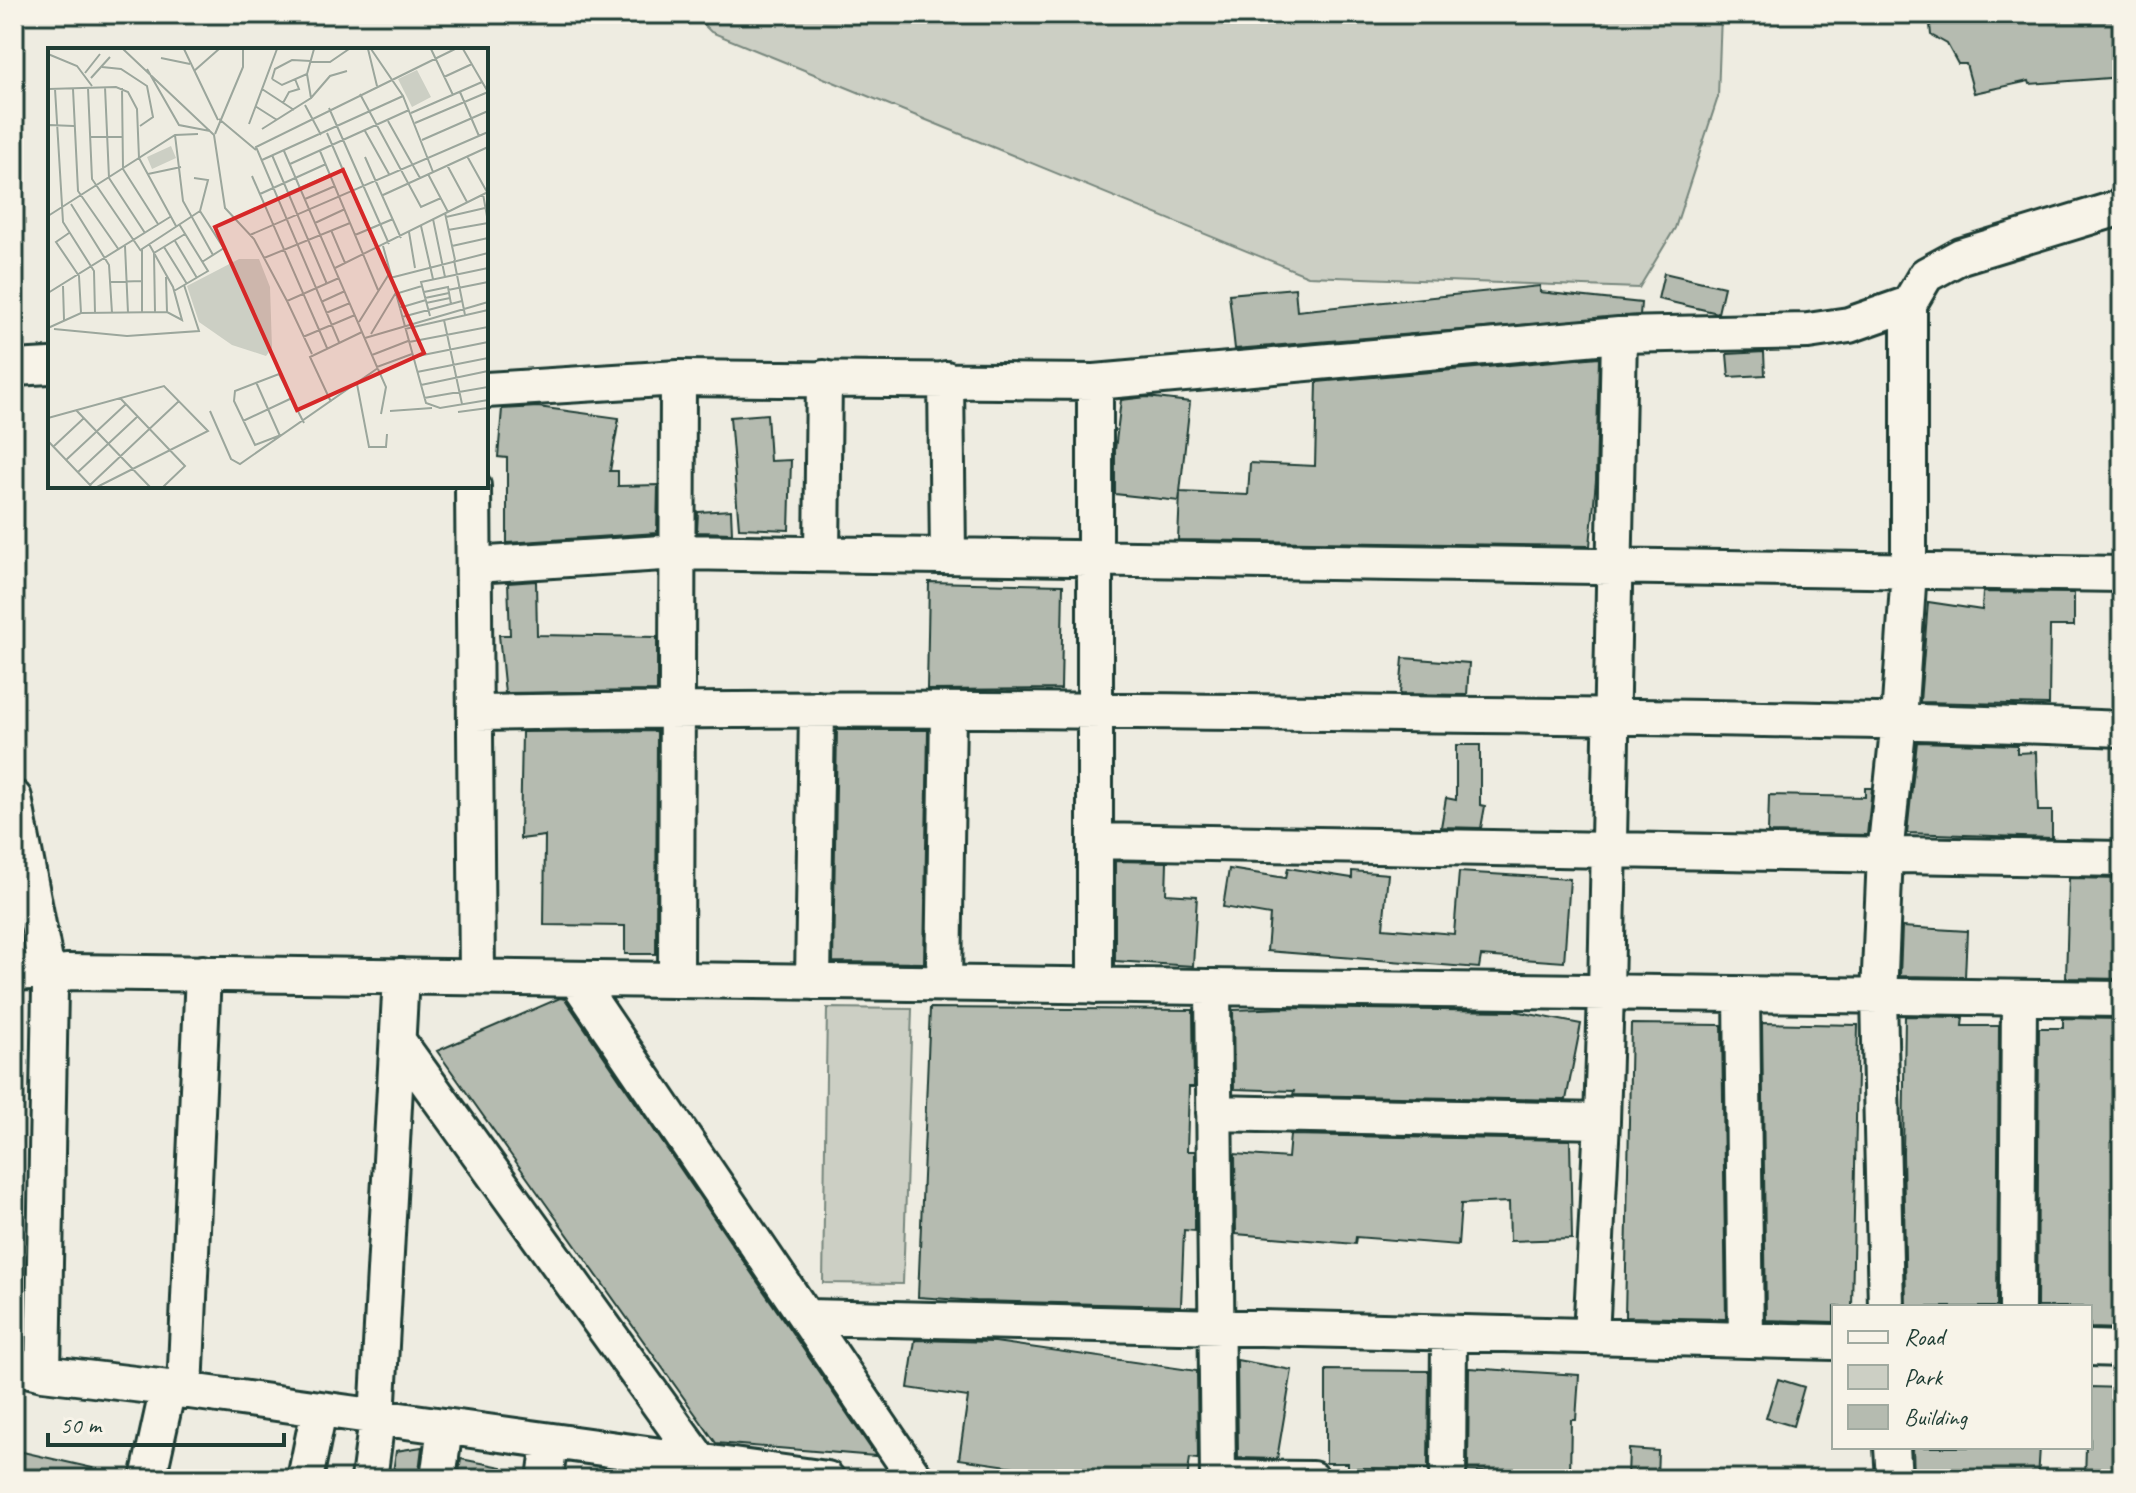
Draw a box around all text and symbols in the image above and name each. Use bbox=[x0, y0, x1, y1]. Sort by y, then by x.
inset map bbox=[48, 48, 488, 488]
legend bbox=[1832, 1305, 2092, 1449]
text: Road bbox=[1904, 1322, 1948, 1352]
text: Park bbox=[1904, 1362, 1944, 1392]
scale bar bbox=[48, 1397, 284, 1447]
text: Building bbox=[1904, 1402, 1969, 1432]
text: 50 m bbox=[60, 1410, 103, 1440]

